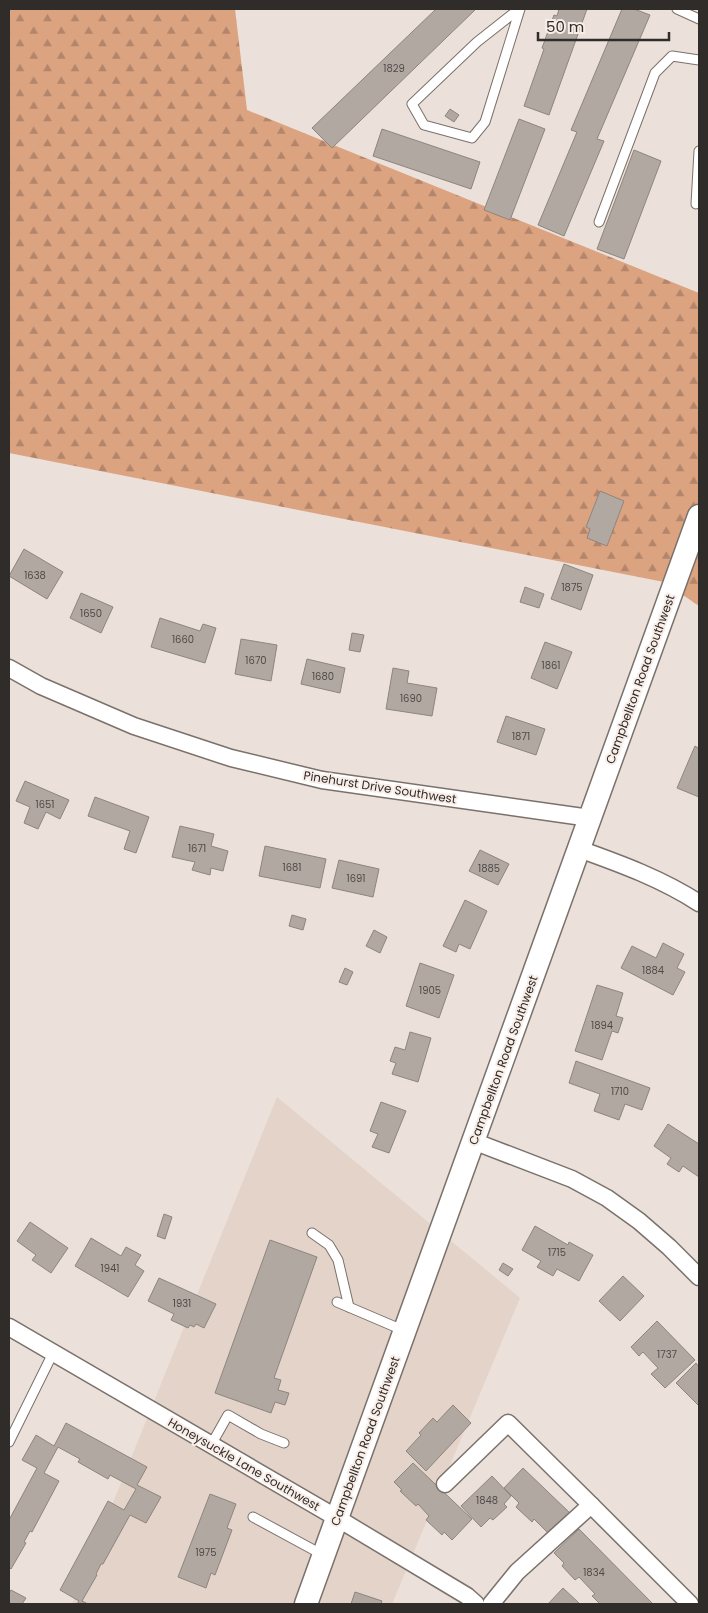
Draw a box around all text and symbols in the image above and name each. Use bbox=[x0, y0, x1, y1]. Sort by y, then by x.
scale bar bbox=[538, 10, 669, 42]
text: 50 m bbox=[546, 16, 584, 37]
house number: 1829 bbox=[383, 61, 405, 76]
house number: 1638 bbox=[24, 568, 46, 583]
house number: 1875 bbox=[561, 580, 583, 595]
street label: Campbellton Road Southwest bbox=[601, 592, 679, 766]
house number: 1650 bbox=[80, 606, 102, 621]
house number: 1660 bbox=[172, 632, 194, 647]
house number: 1670 bbox=[245, 653, 267, 668]
house number: 1861 bbox=[541, 658, 561, 673]
house number: 1680 bbox=[312, 669, 334, 684]
house number: 1690 bbox=[400, 691, 422, 706]
house number: 1871 bbox=[512, 729, 530, 744]
street label: Pinehurst Drive Southwest bbox=[302, 767, 458, 807]
house number: 1651 bbox=[35, 797, 55, 812]
house number: 1671 bbox=[188, 841, 206, 856]
house number: 1681 bbox=[282, 860, 302, 875]
house number: 1885 bbox=[478, 861, 500, 876]
house number: 1691 bbox=[346, 871, 366, 886]
house number: 1884 bbox=[642, 963, 664, 978]
street label: Campbellton Road Southwest bbox=[464, 973, 542, 1147]
house number: 1905 bbox=[419, 983, 441, 998]
house number: 1894 bbox=[591, 1018, 613, 1033]
house number: 1710 bbox=[611, 1084, 629, 1099]
house number: 1715 bbox=[548, 1245, 566, 1260]
house number: 1941 bbox=[101, 1261, 120, 1276]
house number: 1931 bbox=[173, 1296, 191, 1311]
house number: 1737 bbox=[657, 1347, 678, 1362]
street label: Campbellton Road Southwest bbox=[326, 1354, 404, 1528]
street label: Honeysuckle Lane Southwest bbox=[165, 1413, 323, 1515]
house number: 1848 bbox=[476, 1493, 498, 1508]
house number: 1975 bbox=[195, 1545, 217, 1560]
house number: 1834 bbox=[583, 1565, 605, 1580]

